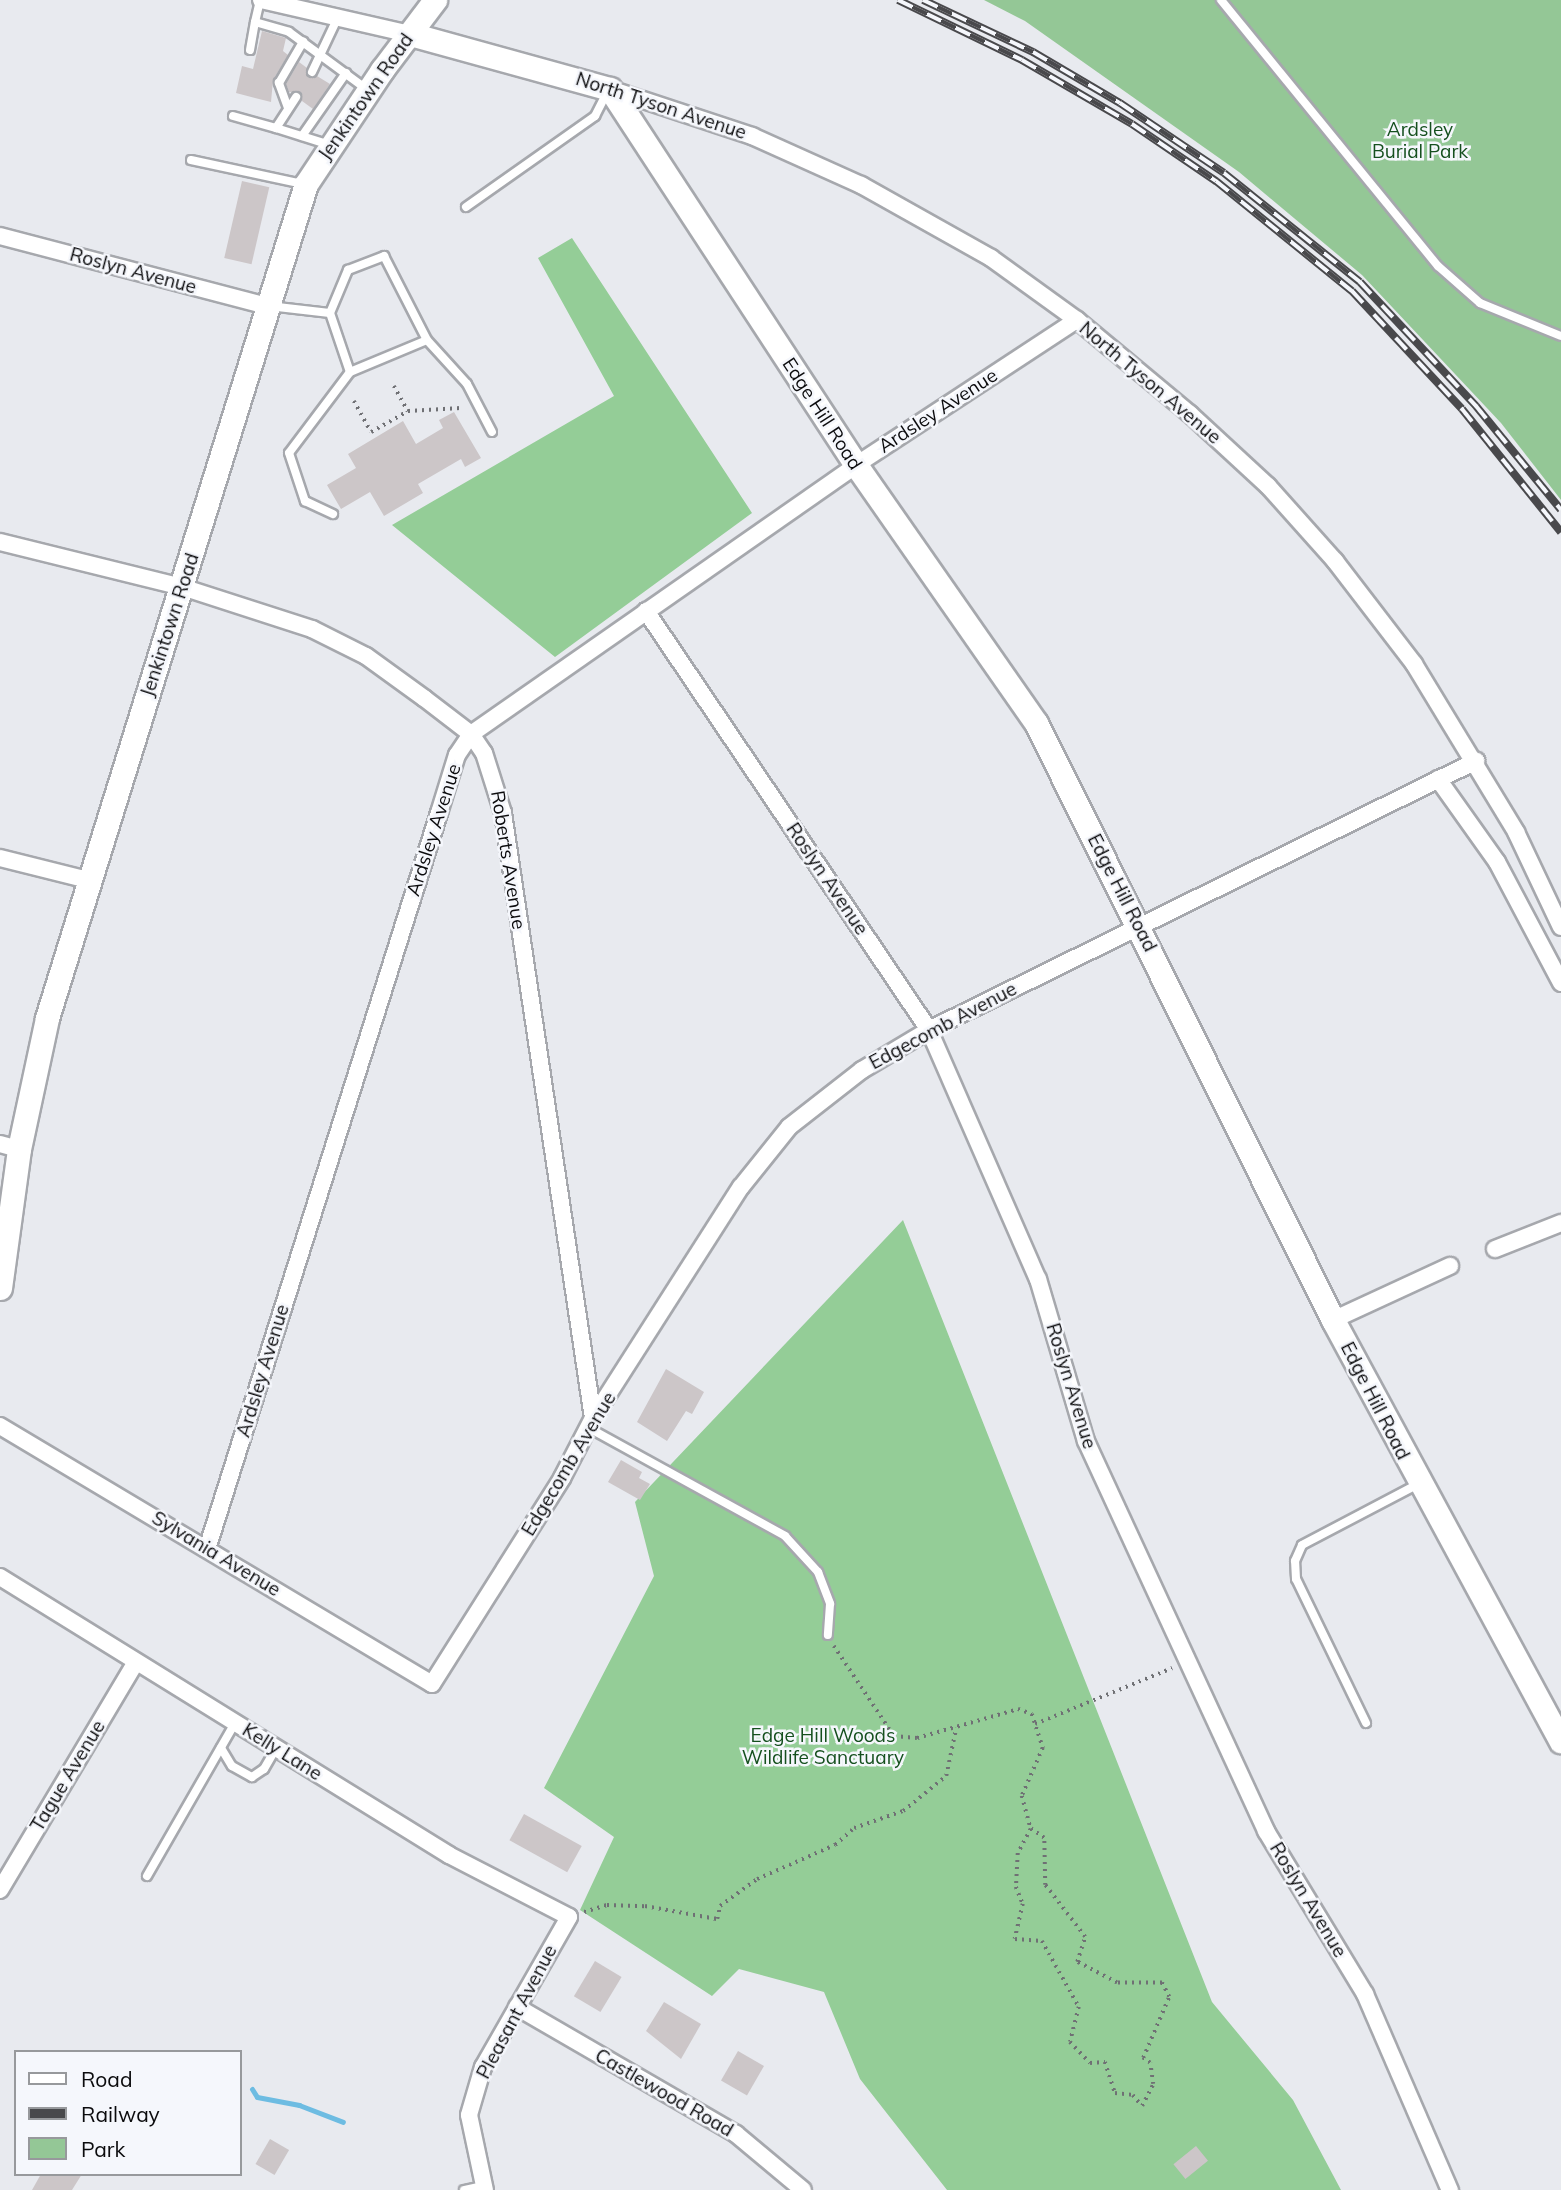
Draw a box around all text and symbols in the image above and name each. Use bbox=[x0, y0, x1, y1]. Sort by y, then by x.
street label: Jenkintown Road bbox=[314, 29, 418, 165]
street label: North Tyson Avenue bbox=[573, 68, 749, 144]
park label: Ardsley Burial Park bbox=[1372, 119, 1468, 163]
street label: Roslyn Avenue bbox=[67, 243, 199, 299]
street label: North Tyson Avenue bbox=[1075, 317, 1225, 449]
street label: Edge Hill Road bbox=[777, 354, 867, 474]
street label: Ardsley Avenue bbox=[874, 364, 1002, 458]
street label: Jenkintown Road bbox=[136, 550, 204, 700]
street label: Ardsley Avenue bbox=[402, 761, 466, 899]
street label: Roberts Avenue bbox=[486, 789, 530, 931]
street label: Roslyn Avenue bbox=[781, 819, 873, 939]
street label: Edge Hill Road bbox=[1083, 830, 1161, 956]
street label: Edgecomb Avenue bbox=[865, 978, 1021, 1074]
street label: Ardsley Avenue bbox=[232, 1302, 294, 1440]
street label: Roslyn Avenue bbox=[1041, 1320, 1101, 1452]
street label: Edge Hill Road bbox=[1336, 1338, 1414, 1464]
street label: Edgecomb Avenue bbox=[517, 1388, 621, 1540]
street label: Sylvania Avenue bbox=[148, 1507, 284, 1601]
street label: Tague Avenue bbox=[26, 1716, 110, 1836]
street label: Kelly Lane bbox=[238, 1719, 326, 1785]
park label: Edge Hill Woods Wildlife Sanctuary bbox=[742, 1725, 904, 1769]
street label: Roslyn Avenue bbox=[1265, 1838, 1351, 1962]
street label: Pleasant Avenue bbox=[472, 1941, 562, 2083]
street label: Castlewood Road bbox=[591, 2044, 737, 2142]
legend bbox=[14, 2050, 242, 2176]
text: Road bbox=[81, 2066, 132, 2092]
text: Railway bbox=[81, 2101, 160, 2127]
text: Park bbox=[81, 2136, 125, 2162]

